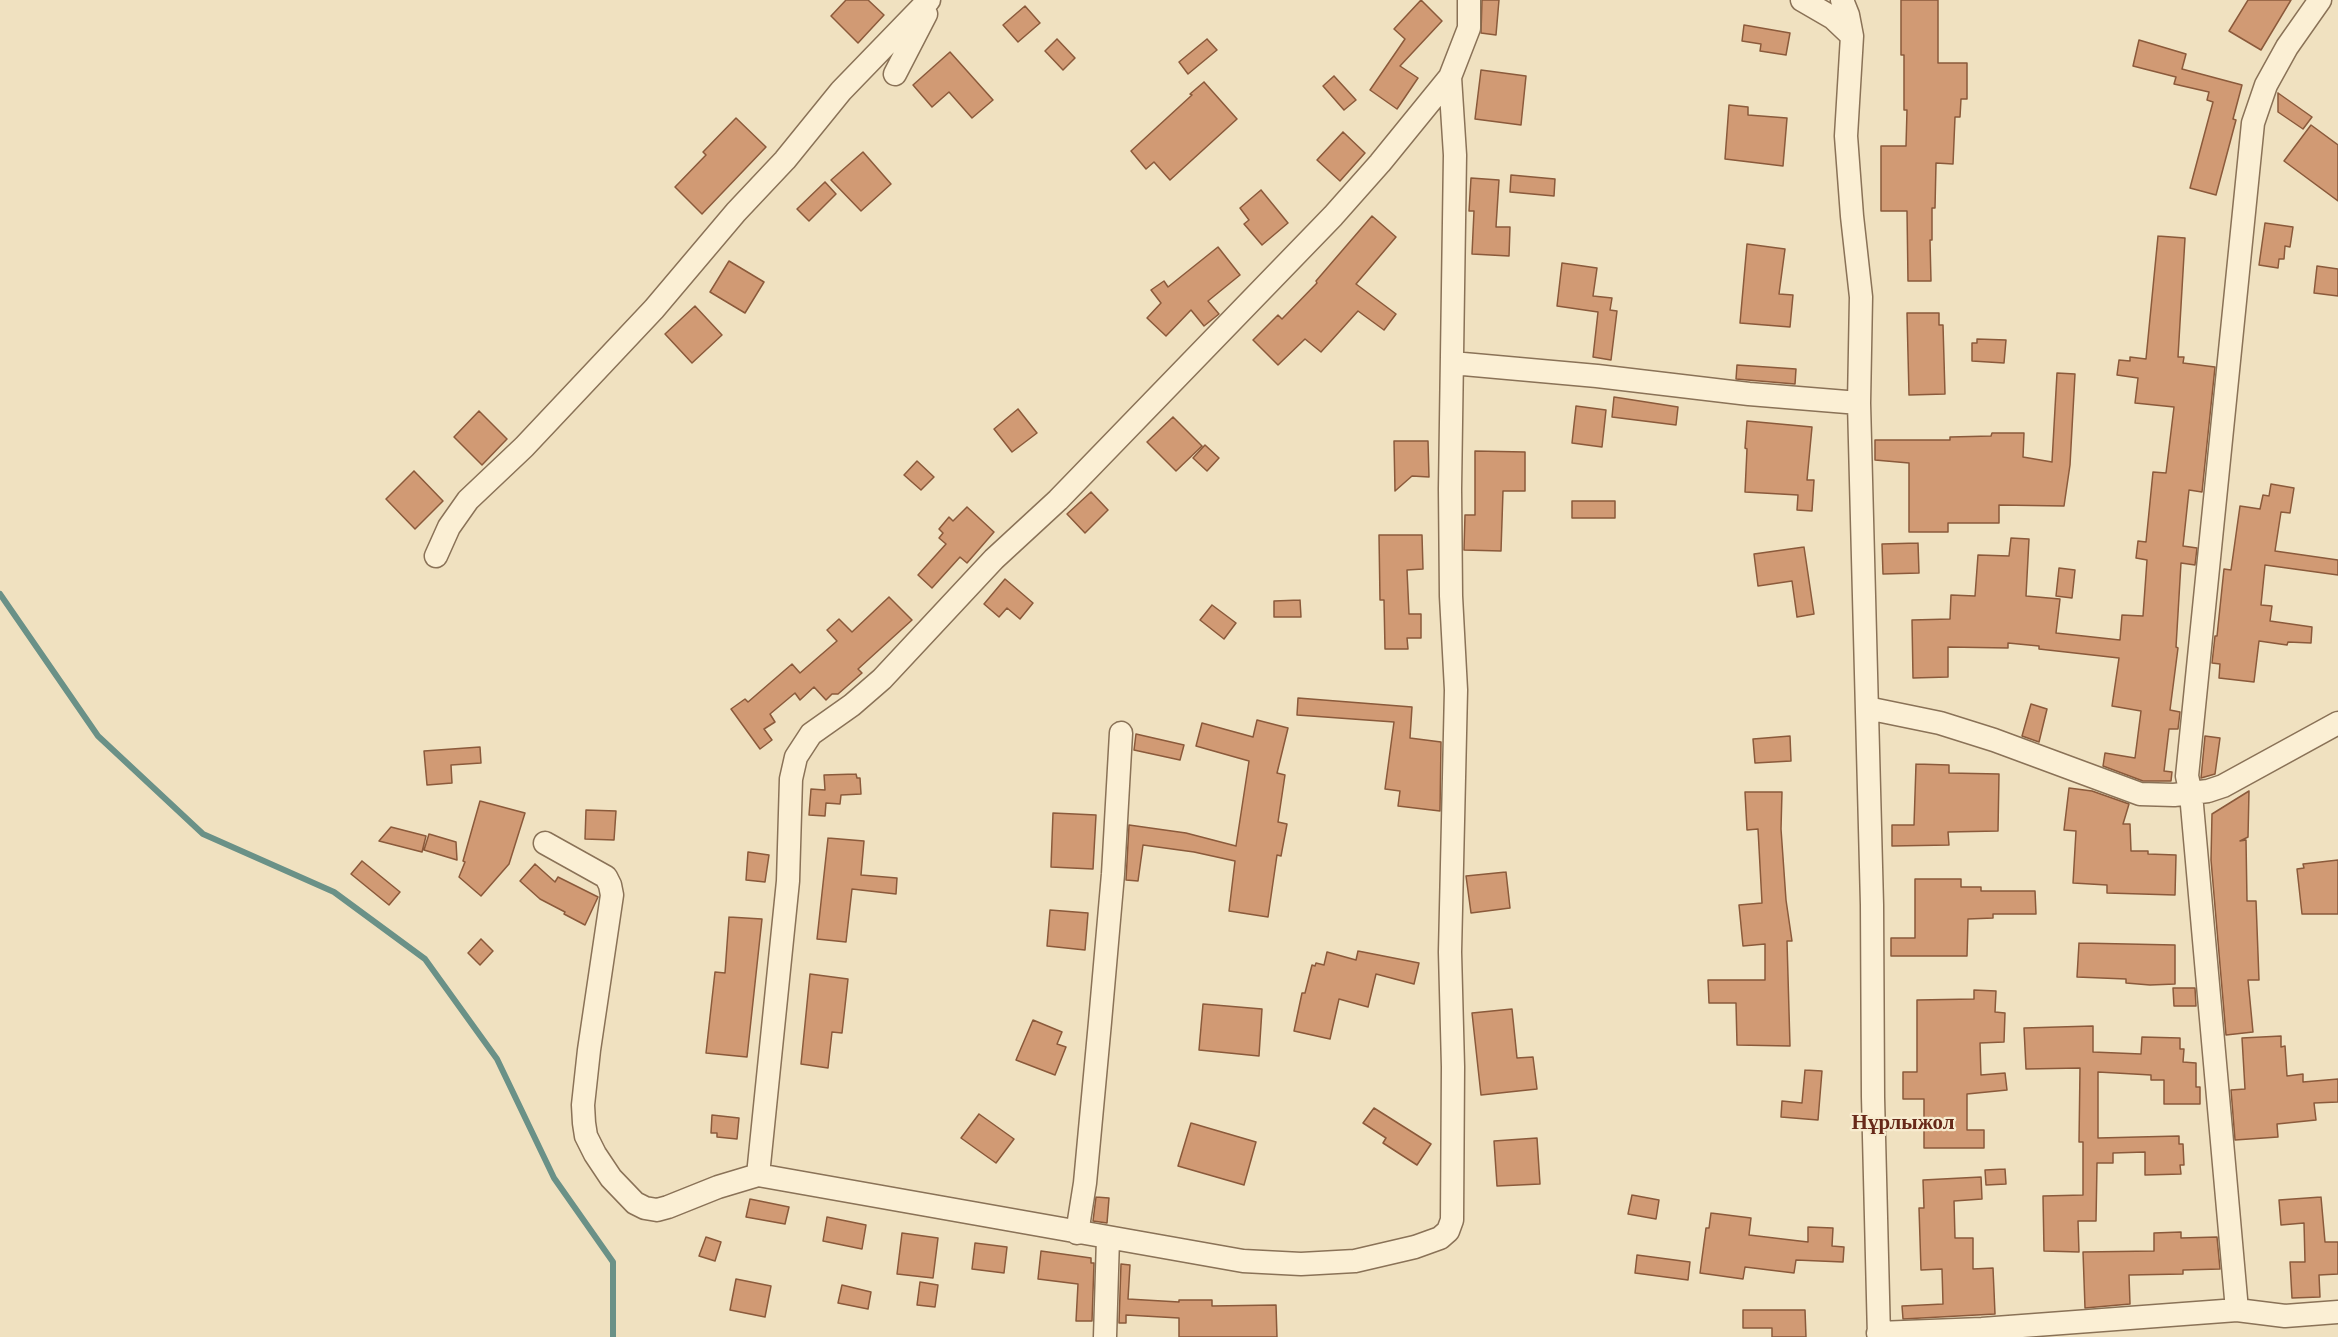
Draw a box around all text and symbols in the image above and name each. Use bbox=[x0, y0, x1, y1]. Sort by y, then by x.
district label: Нұрлыжол bbox=[1852, 1111, 1954, 1137]

